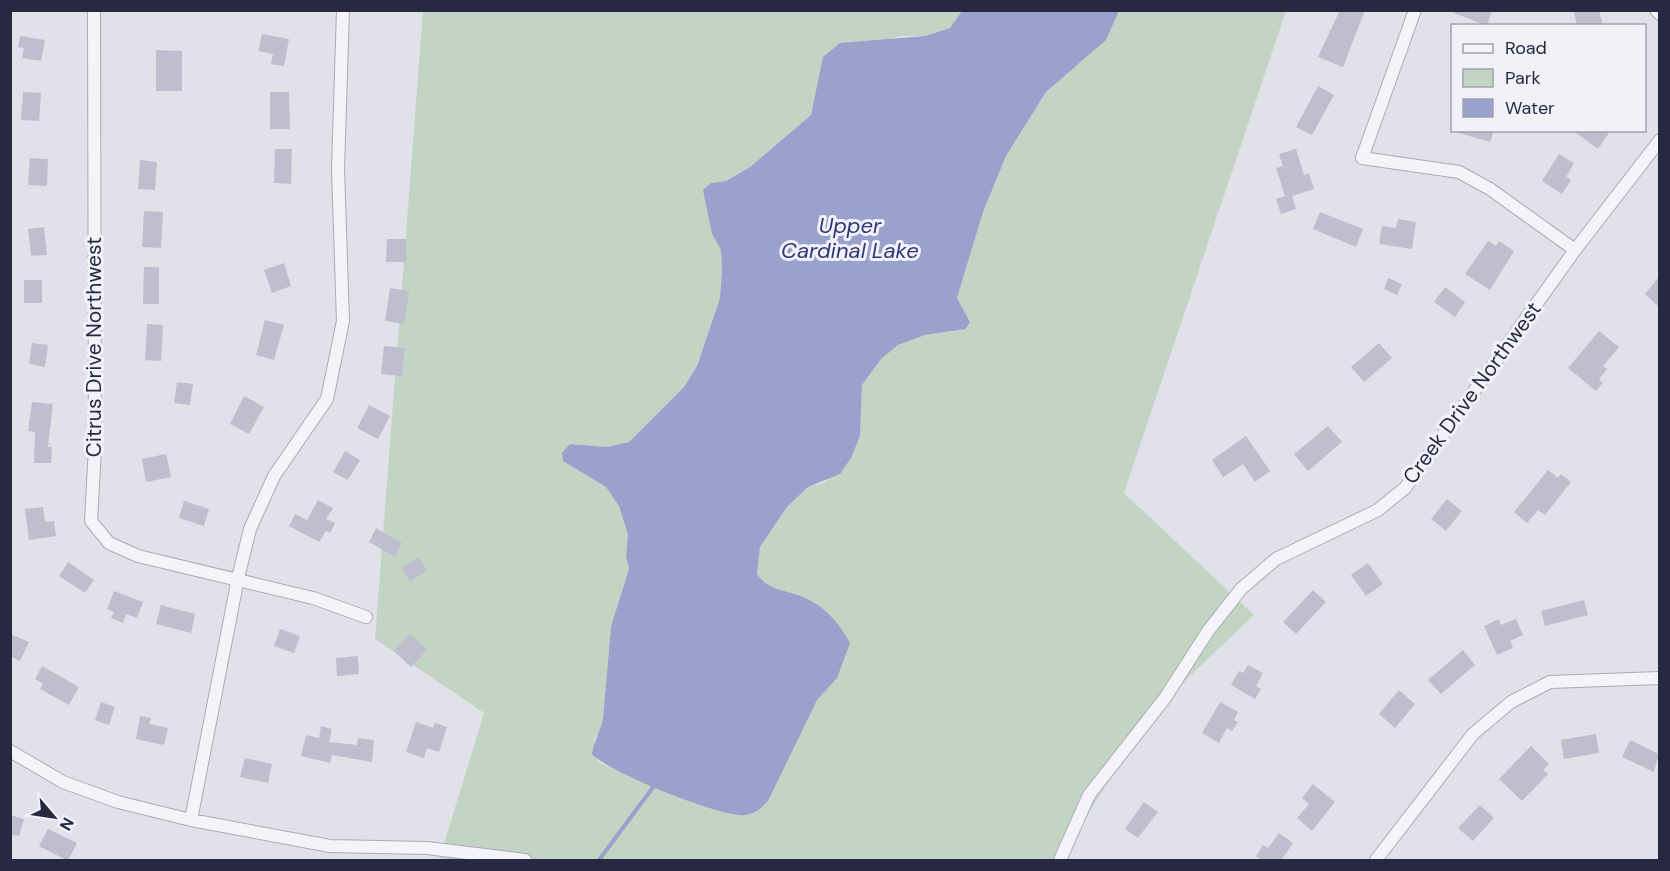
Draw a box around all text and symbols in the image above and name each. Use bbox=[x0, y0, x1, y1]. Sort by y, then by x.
legend bbox=[1451, 24, 1646, 132]
text: Road bbox=[1505, 36, 1547, 60]
text: Park bbox=[1505, 66, 1541, 90]
text: Water bbox=[1505, 96, 1555, 120]
water label: Upper Cardinal Lake bbox=[781, 211, 919, 265]
street label: Citrus Drive Northwest bbox=[80, 237, 108, 457]
street label: Creek Drive Northwest bbox=[1396, 296, 1548, 490]
north arrow bbox=[24, 787, 84, 847]
text: N bbox=[55, 814, 79, 834]

